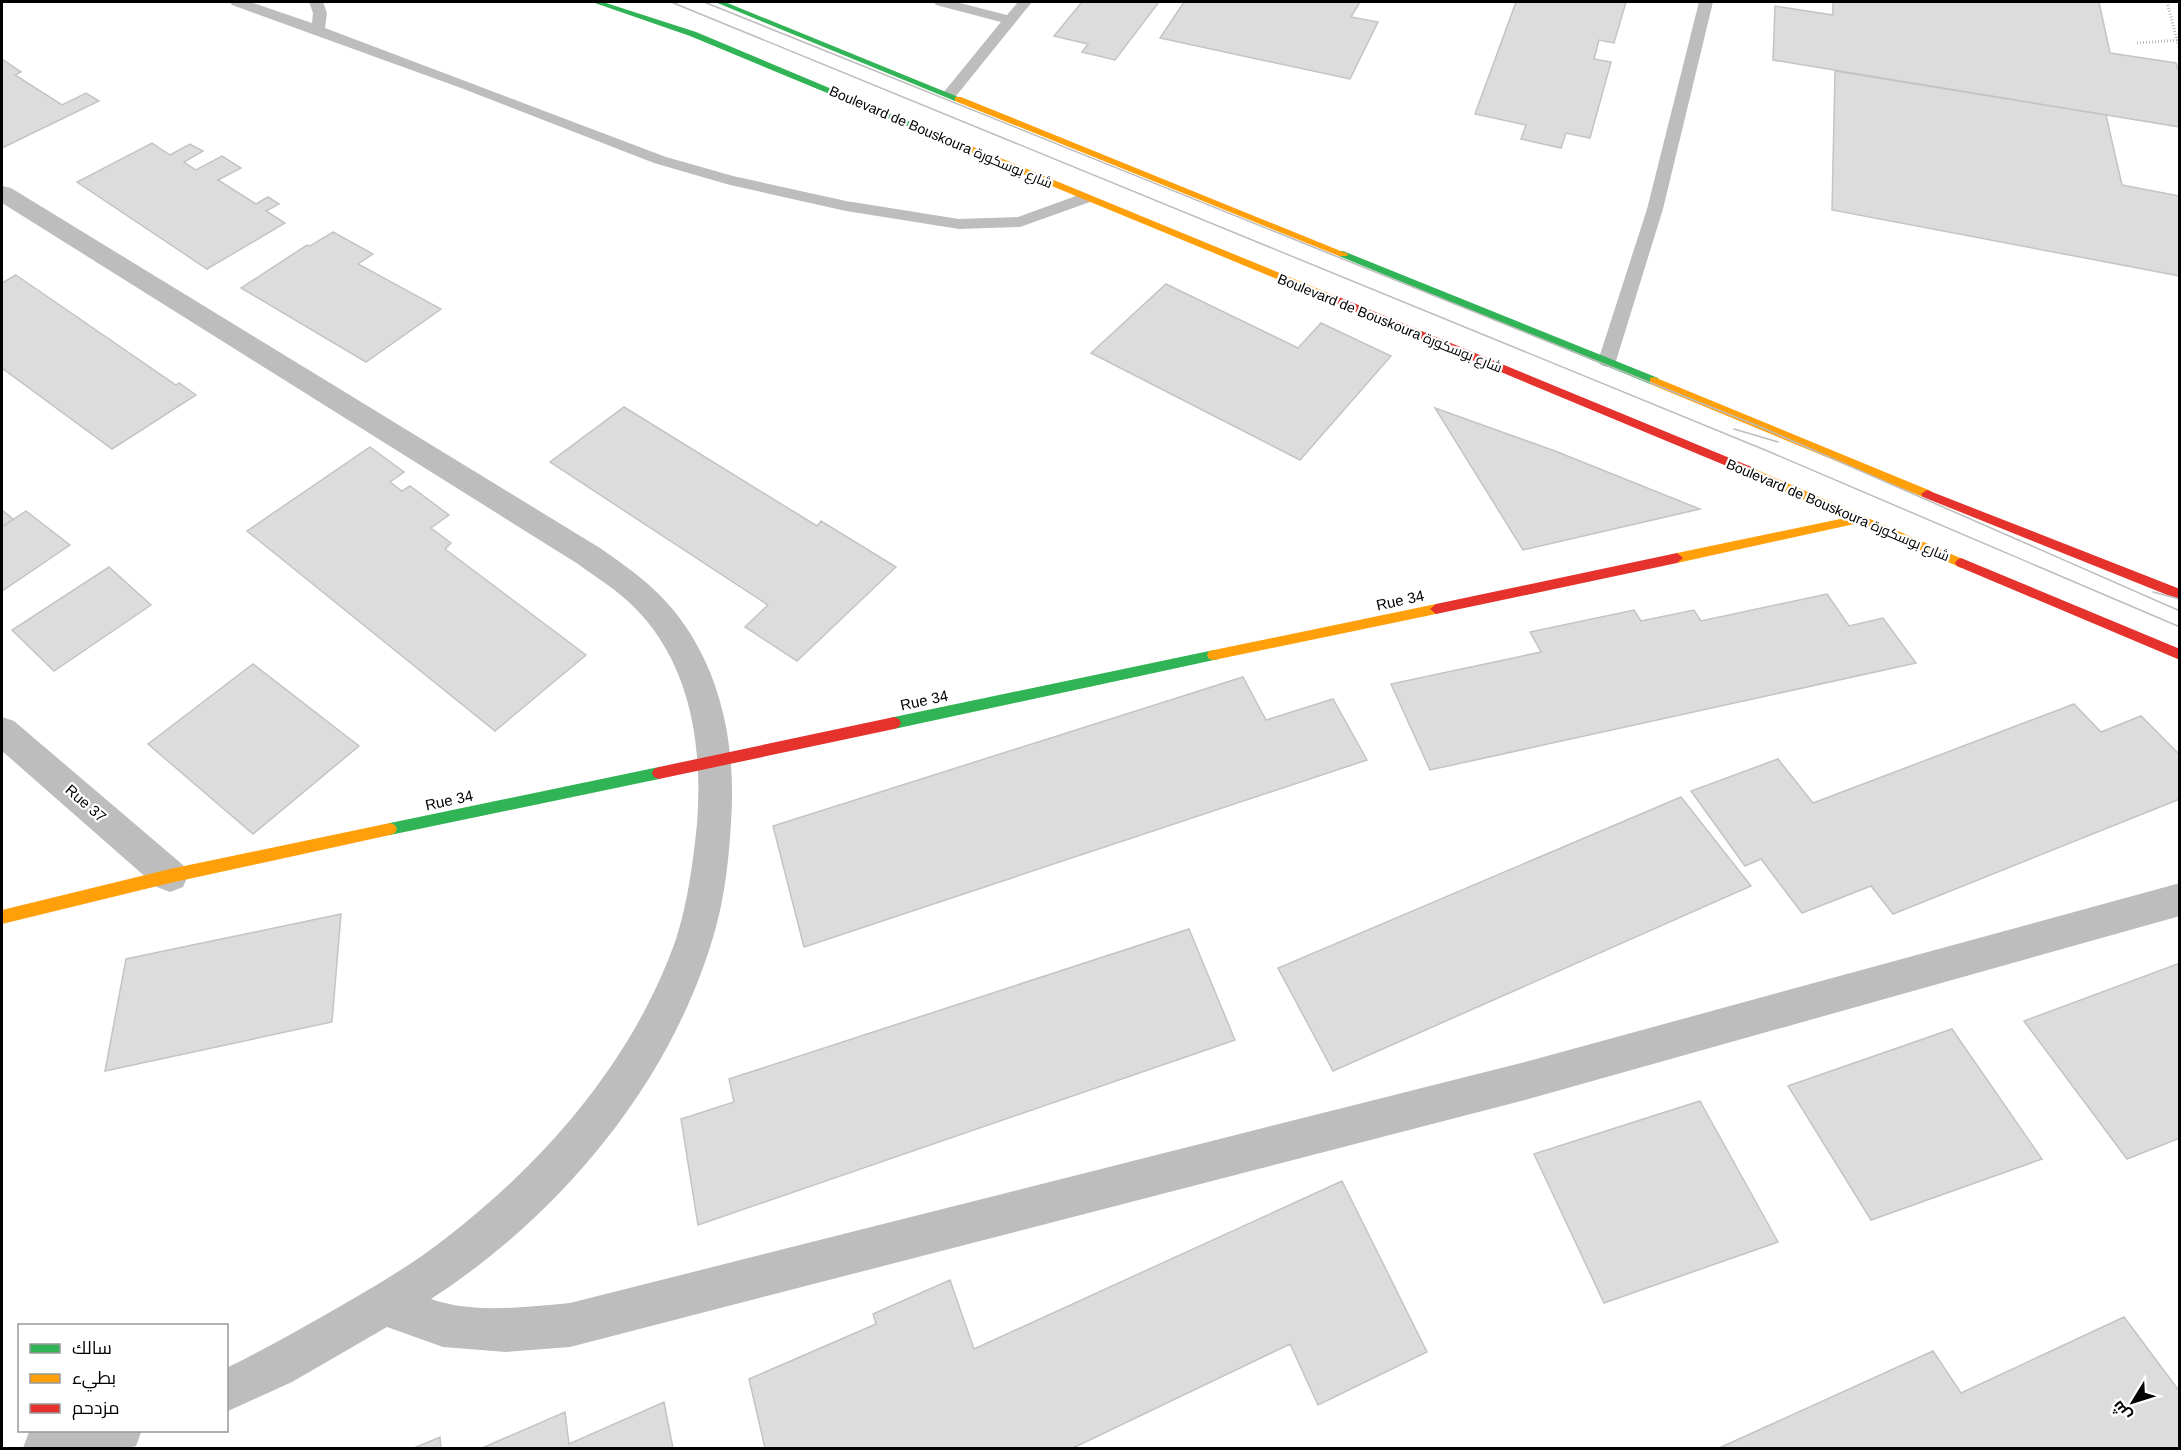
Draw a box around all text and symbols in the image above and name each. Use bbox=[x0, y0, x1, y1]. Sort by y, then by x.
street label: Boulevard de Bouskoura شارع بوسكورة bbox=[827, 83, 1055, 192]
street label: Boulevard de Bouskoura شارع بوسكورة bbox=[1275, 270, 1505, 376]
street label: Boulevard de Bouskoura شارع بوسكورة bbox=[1724, 456, 1952, 565]
street label: Rue 34 bbox=[1375, 587, 1425, 613]
street label: Rue 34 bbox=[899, 687, 949, 713]
street label: Rue 37 bbox=[62, 781, 110, 825]
street label: Rue 34 bbox=[424, 787, 474, 813]
legend bbox=[18, 1324, 228, 1432]
text: سالك bbox=[72, 1338, 112, 1358]
text: بطيء bbox=[72, 1368, 116, 1392]
north arrow bbox=[2103, 1372, 2163, 1432]
text: ش bbox=[2109, 1397, 2135, 1424]
text: مزدحم bbox=[72, 1398, 120, 1420]

